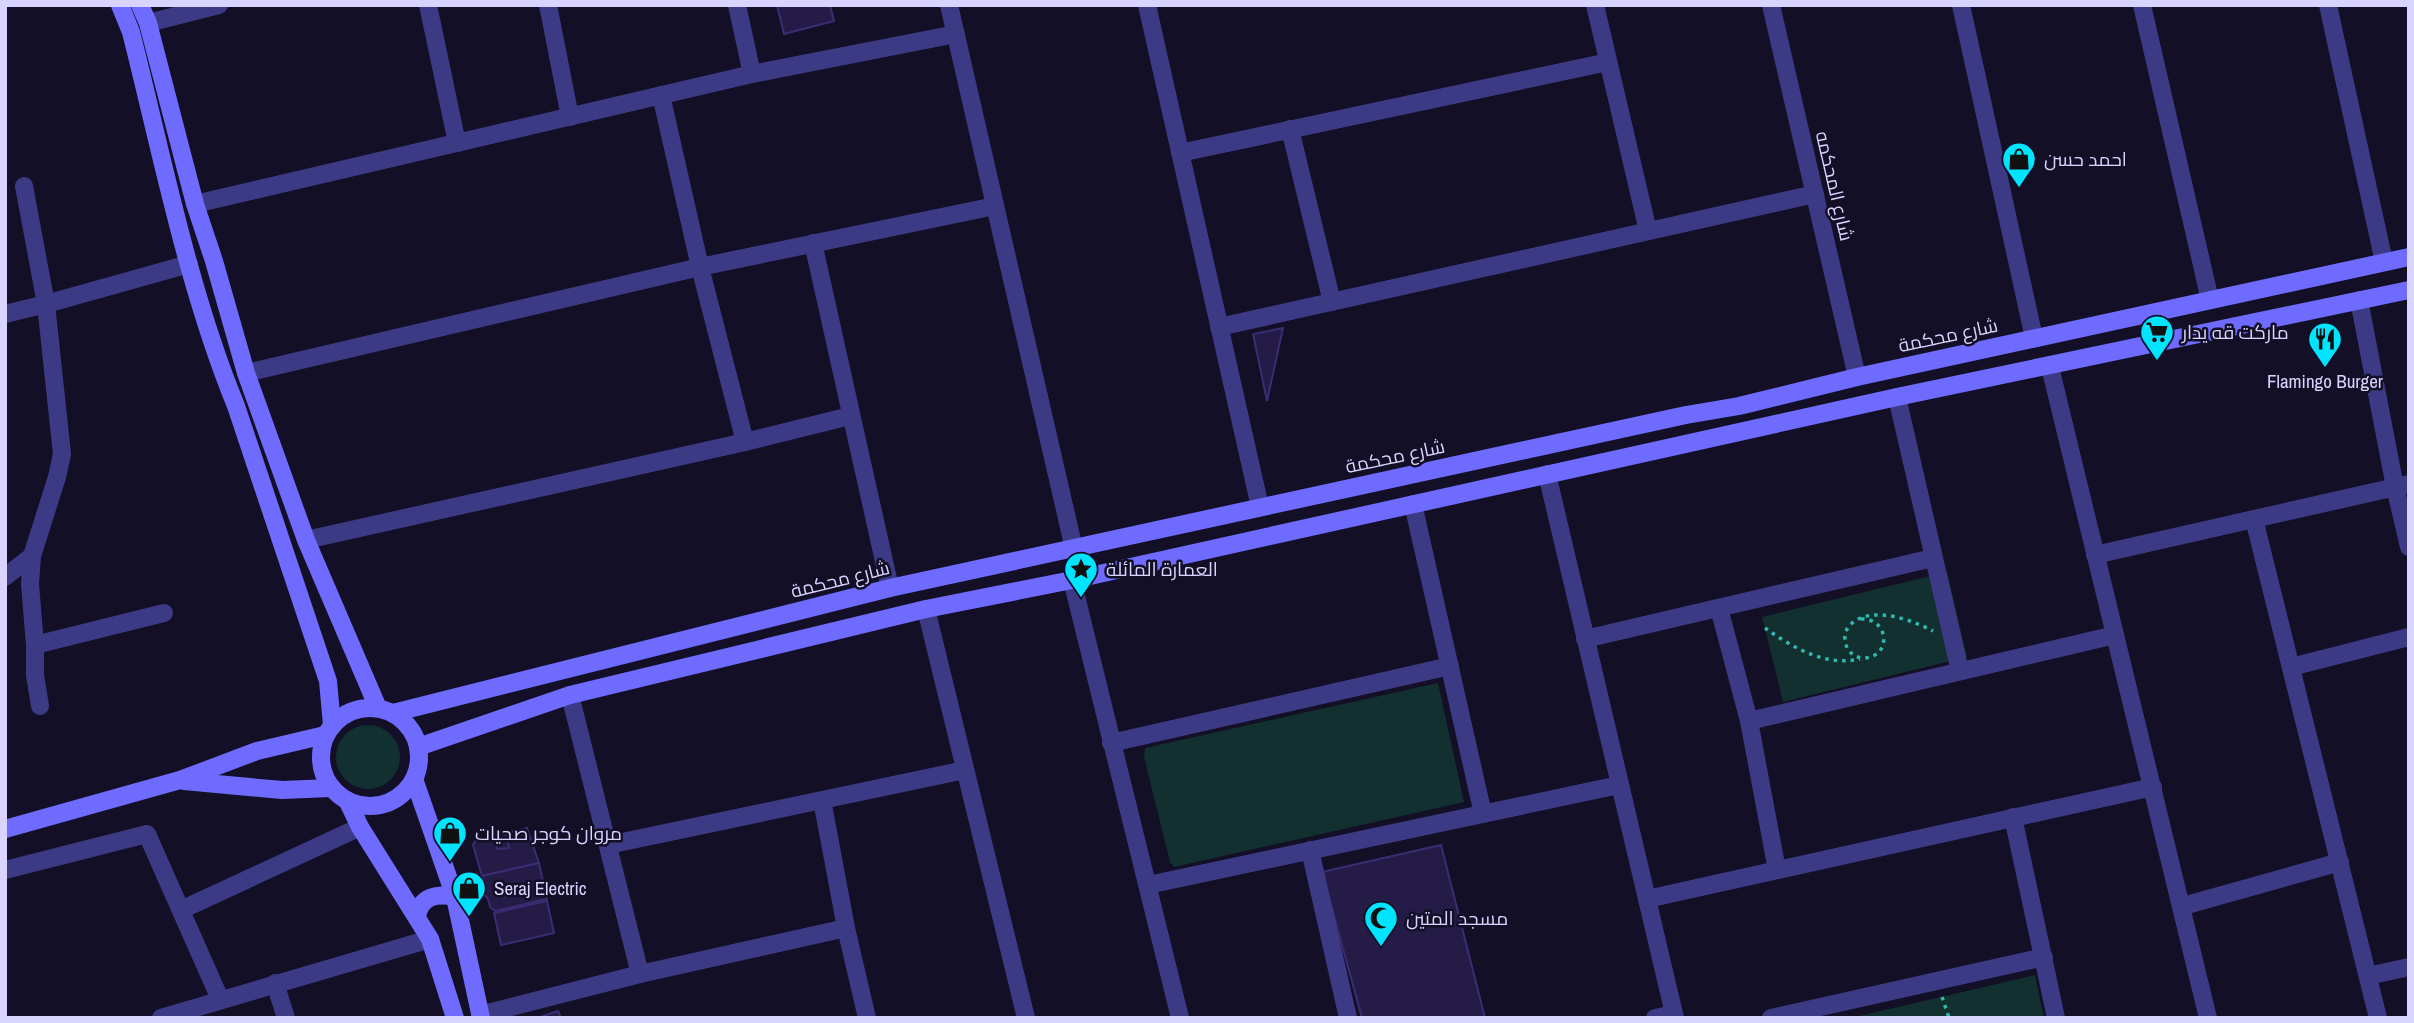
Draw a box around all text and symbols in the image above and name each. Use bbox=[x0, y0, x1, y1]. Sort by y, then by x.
street label: شارع المحكمه bbox=[1809, 128, 1860, 244]
shop icon: احمد حسن bbox=[2000, 140, 2038, 189]
place label: احمد حسن bbox=[2044, 146, 2127, 172]
street label: شارع محكمة bbox=[1896, 312, 2000, 359]
supermarket icon: ماركت قه يدار bbox=[2138, 313, 2176, 362]
place label: ماركت قه يدار bbox=[2181, 319, 2289, 345]
restaurant icon: Flamingo Burger bbox=[2306, 320, 2344, 369]
place label: Flamingo Burger bbox=[2267, 368, 2384, 394]
street label: شارع محكمة bbox=[1343, 433, 1447, 480]
place icon: العمارة المائلة bbox=[1062, 550, 1100, 599]
street label: شارع محكمة bbox=[788, 554, 892, 605]
place label: العمارة المائلة bbox=[1106, 556, 1218, 582]
shop icon: مروان كوجر صحيات bbox=[431, 814, 469, 863]
place label: مروان كوجر صحيات bbox=[475, 820, 622, 846]
shop icon: Seraj Electric bbox=[450, 869, 488, 918]
place label: Seraj Electric bbox=[494, 875, 587, 901]
mosque icon: مسجد المتين bbox=[1362, 899, 1400, 948]
place label: مسجد المتين bbox=[1406, 905, 1508, 931]

